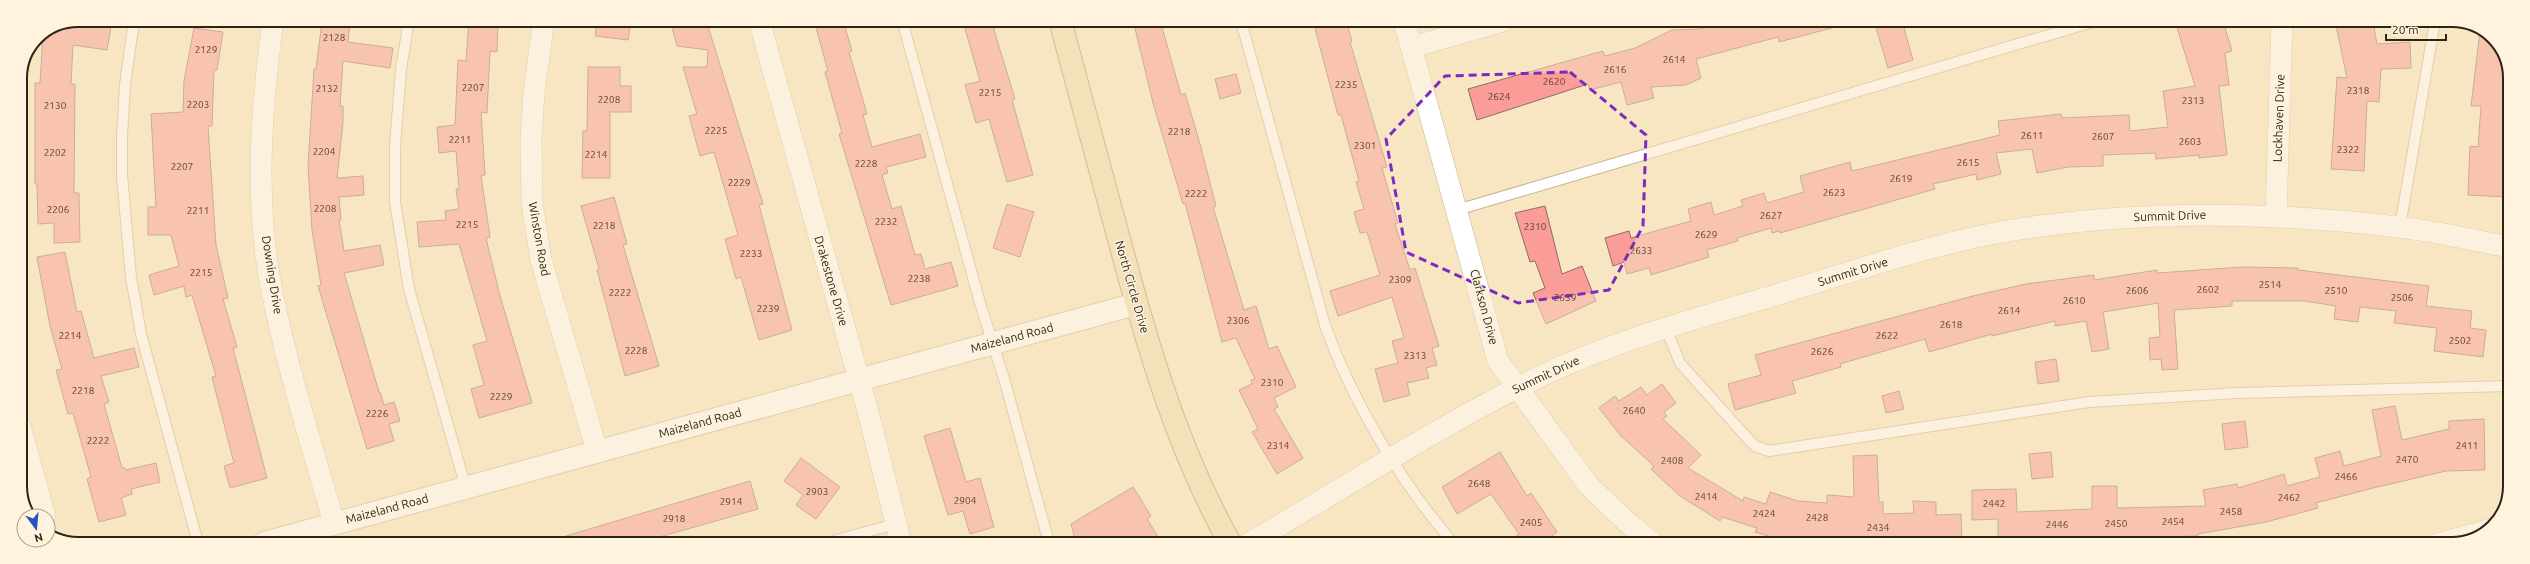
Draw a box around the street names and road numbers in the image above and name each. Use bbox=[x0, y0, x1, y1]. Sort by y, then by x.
street label: Lockhaven Drive bbox=[2270, 74, 2287, 162]
street label: Winston Road bbox=[527, 201, 552, 277]
street label: Summit Drive bbox=[2133, 208, 2206, 223]
street label: Drakestone Drive bbox=[812, 234, 851, 327]
street label: Downing Drive bbox=[260, 235, 285, 315]
street label: North Circle Drive bbox=[1113, 239, 1152, 335]
street label: Summit Drive bbox=[1816, 255, 1889, 288]
street label: Clarkson Drive bbox=[1468, 268, 1501, 346]
street label: Maizeland Road bbox=[969, 320, 1055, 355]
street label: Summit Drive bbox=[1510, 353, 1581, 396]
street label: Maizeland Road bbox=[657, 405, 743, 440]
street label: Maizeland Road bbox=[344, 491, 430, 526]

